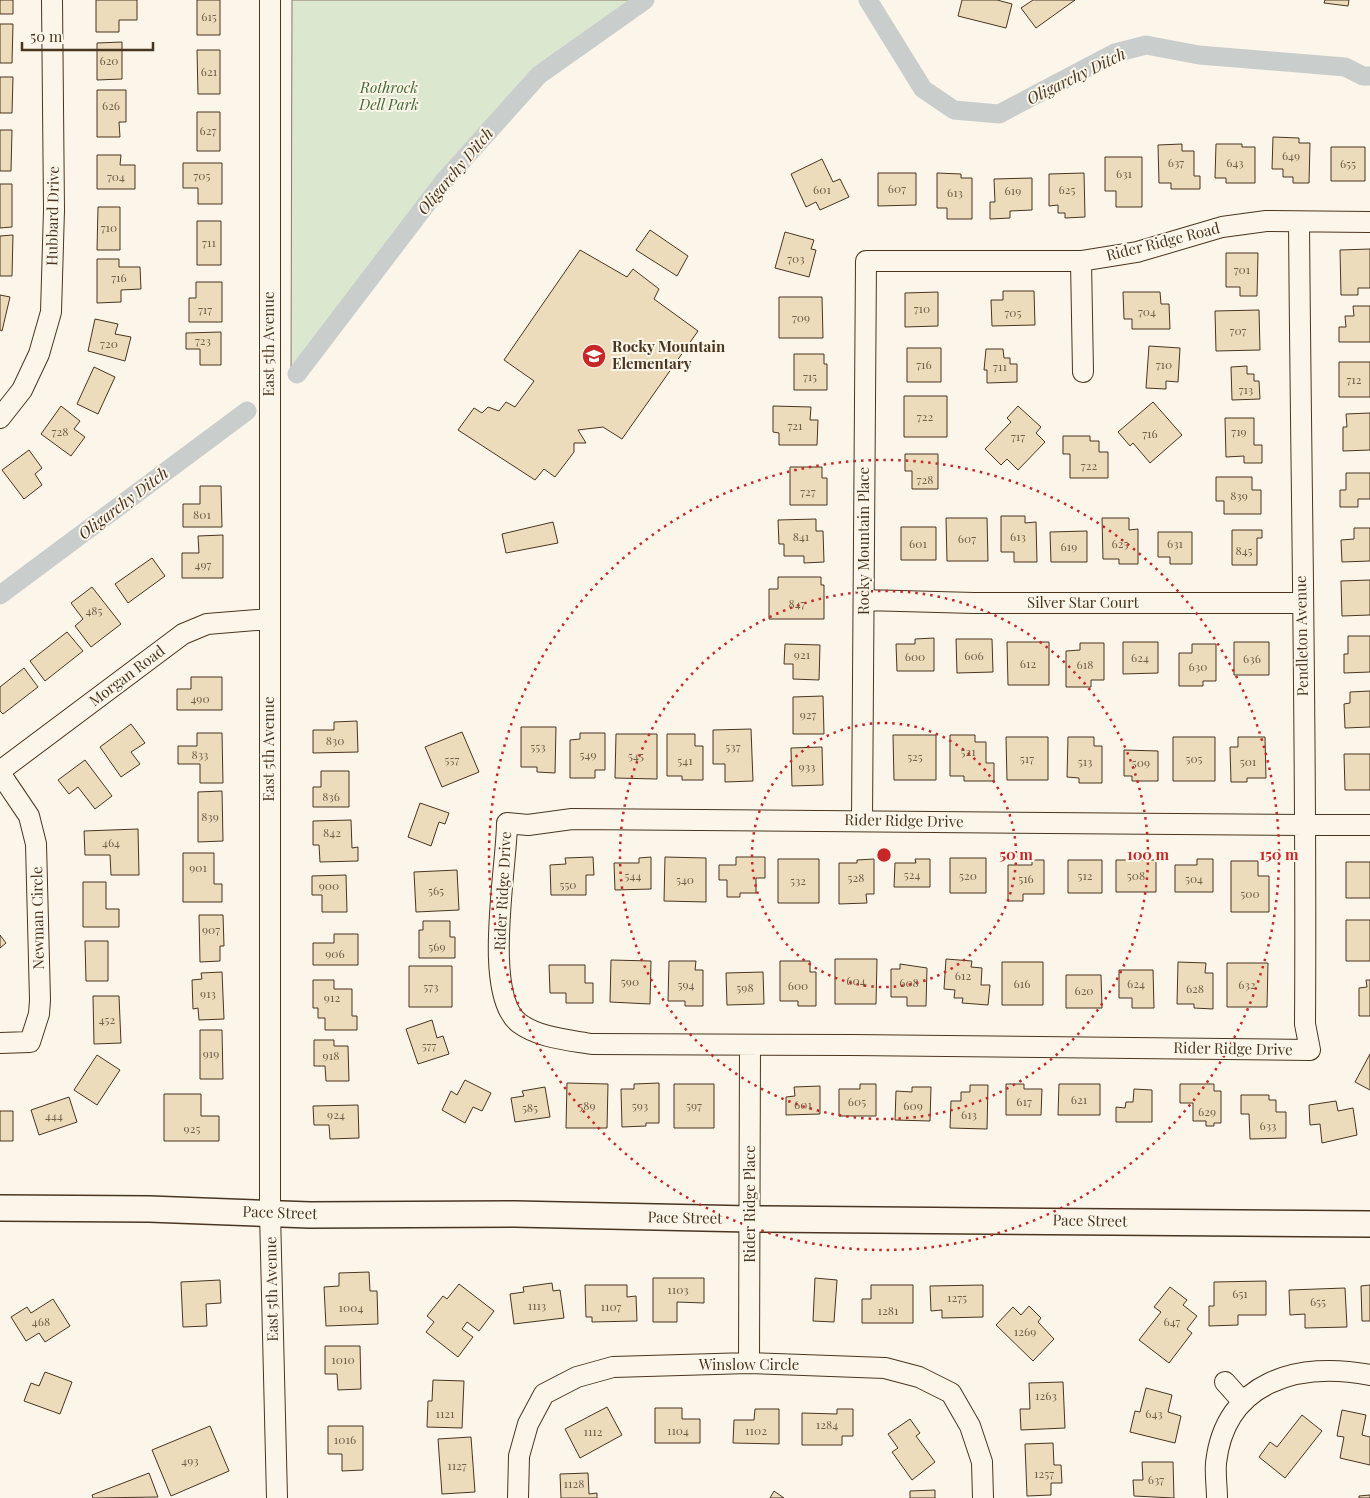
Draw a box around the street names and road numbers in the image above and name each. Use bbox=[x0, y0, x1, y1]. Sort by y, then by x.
street label: Hubbard Drive bbox=[41, 166, 63, 266]
street label: Rider Ridge Road bbox=[1104, 217, 1222, 265]
street label: East 5th Avenue bbox=[258, 291, 278, 397]
street label: Rocky Mountain Place bbox=[853, 467, 873, 615]
street label: Pendleton Avenue bbox=[1290, 575, 1312, 697]
street label: Silver Star Court bbox=[1027, 592, 1140, 612]
street label: Morgan Road bbox=[85, 640, 168, 710]
street label: East 5th Avenue bbox=[258, 696, 278, 802]
street label: Rider Ridge Drive bbox=[844, 809, 964, 831]
street label: Rider Ridge Drive bbox=[489, 831, 515, 951]
street label: Newman Circle bbox=[26, 866, 48, 970]
street label: Rider Ridge Drive bbox=[1173, 1037, 1293, 1059]
street label: Rider Ridge Place bbox=[739, 1145, 759, 1263]
street label: Pace Street bbox=[242, 1201, 319, 1223]
street label: Pace Street bbox=[647, 1206, 723, 1228]
street label: Pace Street bbox=[1052, 1209, 1128, 1231]
street label: East 5th Avenue bbox=[260, 1236, 282, 1342]
street label: Winslow Circle bbox=[698, 1354, 799, 1374]

